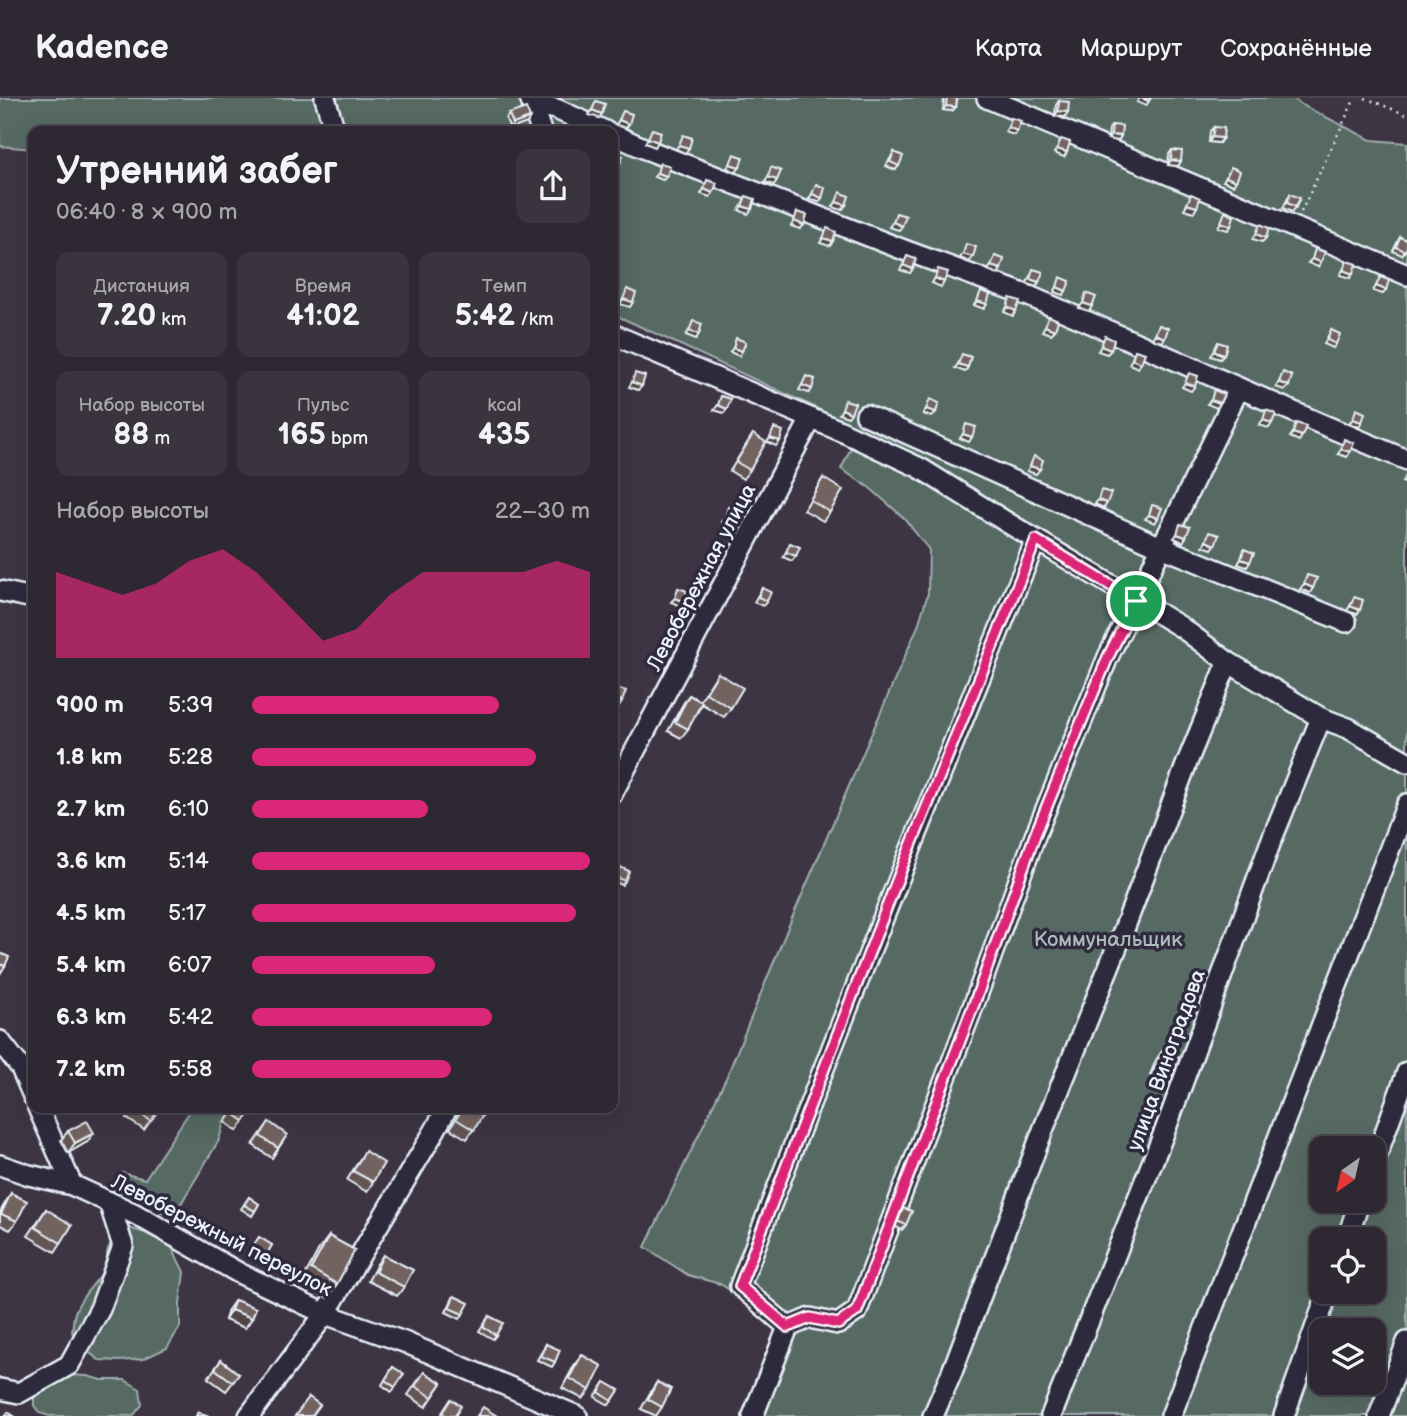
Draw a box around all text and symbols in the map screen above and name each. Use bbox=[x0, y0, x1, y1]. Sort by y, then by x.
text: Kadence bbox=[35, 28, 169, 68]
text: Карта bbox=[975, 34, 1042, 63]
text: Маршрут bbox=[1080, 34, 1182, 63]
text: Сохранённые bbox=[1220, 34, 1372, 63]
text: Утренний забег bbox=[56, 149, 338, 194]
button: share bbox=[516, 149, 590, 223]
text: 06:40 · 8 × 900 m bbox=[56, 198, 237, 226]
text: Дистанция bbox=[94, 275, 190, 298]
text: Время bbox=[295, 275, 351, 298]
text: Темп bbox=[482, 275, 527, 298]
text: 7.20 bbox=[97, 298, 156, 334]
text: 41:02 bbox=[286, 298, 360, 334]
text: 5:42 bbox=[455, 298, 515, 334]
text: km bbox=[156, 308, 186, 331]
text: /km bbox=[515, 308, 554, 331]
text: Набор высоты bbox=[78, 394, 205, 417]
text: Пульс bbox=[297, 394, 349, 417]
text: kcal bbox=[487, 394, 521, 417]
text: 88 bbox=[113, 417, 149, 453]
text: 165 bbox=[278, 417, 326, 453]
text: 435 bbox=[478, 417, 531, 453]
text: m bbox=[149, 427, 170, 450]
text: bpm bbox=[326, 427, 368, 450]
street label: Левобережная улица bbox=[641, 479, 762, 676]
text: Набор высоты bbox=[56, 497, 209, 525]
text: 22–30 m bbox=[495, 497, 590, 525]
pin bbox=[1106, 571, 1166, 631]
icon: arrive bbox=[1117, 582, 1155, 620]
text: 900 m bbox=[56, 691, 124, 719]
text: 5:39 bbox=[168, 691, 213, 719]
text: 1.8 km bbox=[56, 743, 122, 771]
text: 5:28 bbox=[168, 743, 213, 771]
text: 2.7 km bbox=[56, 795, 125, 823]
text: 6:10 bbox=[168, 795, 209, 823]
text: 3.6 km bbox=[56, 847, 126, 875]
text: 5:14 bbox=[168, 847, 209, 875]
text: 4.5 km bbox=[56, 899, 126, 927]
text: 5:17 bbox=[168, 899, 206, 927]
park label: Коммунальщик bbox=[1034, 927, 1182, 952]
text: 5.4 km bbox=[56, 951, 126, 979]
text: 6:07 bbox=[168, 951, 212, 979]
street label: улица Виноградова bbox=[1122, 965, 1211, 1154]
text: 6.3 km bbox=[56, 1003, 126, 1031]
text: 5:42 bbox=[168, 1003, 213, 1031]
text: 7.2 km bbox=[56, 1055, 125, 1083]
text: 5:58 bbox=[168, 1055, 212, 1083]
north arrow bbox=[1309, 1136, 1386, 1213]
map controls bbox=[1309, 1136, 1386, 1395]
street label: Левобережный переулок bbox=[106, 1168, 336, 1302]
button: locate bbox=[1309, 1227, 1386, 1304]
button: layers bbox=[1309, 1318, 1386, 1395]

